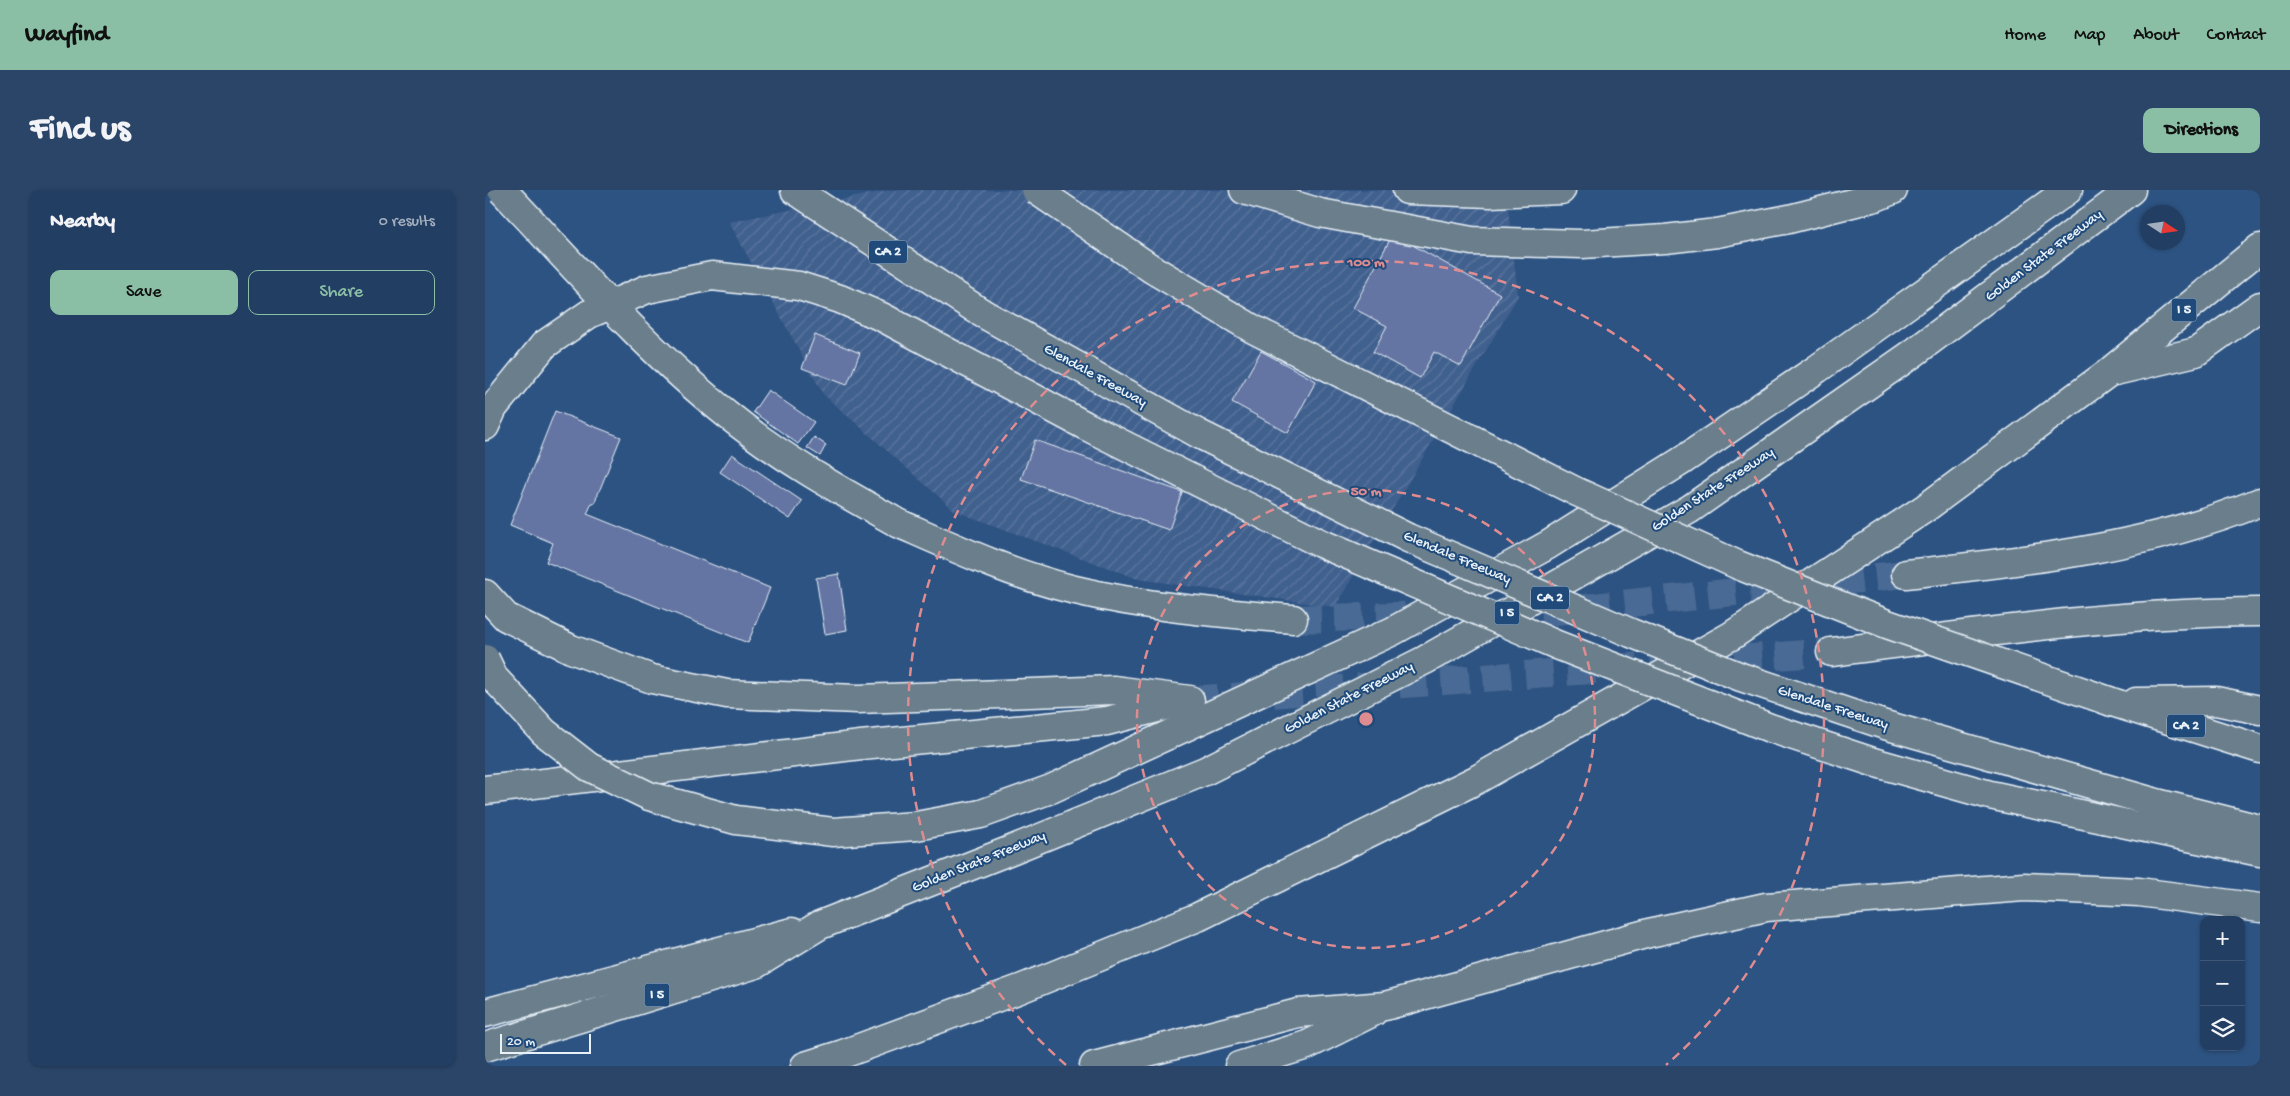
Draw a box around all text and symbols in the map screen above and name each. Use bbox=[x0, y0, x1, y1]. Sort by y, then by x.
text: Wayfind bbox=[25, 21, 109, 50]
text: Home bbox=[2004, 25, 2046, 46]
text: Map bbox=[2074, 25, 2105, 46]
text: About bbox=[2133, 25, 2179, 46]
text: Contact bbox=[2207, 25, 2265, 46]
button: Directions bbox=[2143, 108, 2260, 153]
text: Find us bbox=[30, 110, 130, 151]
north arrow bbox=[2140, 205, 2185, 250]
street label: Golden State Freeway bbox=[1982, 206, 2107, 306]
text: Nearby bbox=[50, 210, 115, 235]
text: 0 results bbox=[379, 213, 435, 232]
road number: CA 2 bbox=[869, 241, 907, 264]
text: 100 m bbox=[1346, 254, 1385, 272]
button: Save bbox=[50, 270, 238, 315]
button: Share bbox=[248, 270, 435, 315]
road number: I 5 bbox=[2171, 298, 2197, 322]
street label: Glendale Freeway bbox=[1040, 340, 1150, 412]
street label: Golden State Freeway bbox=[1648, 443, 1778, 536]
text: 50 m bbox=[1351, 483, 1382, 501]
street label: Glendale Freeway bbox=[1400, 527, 1514, 589]
road number: CA 2 bbox=[1531, 586, 1569, 609]
road number: I 5 bbox=[1495, 602, 1519, 624]
street label: Golden State Freeway bbox=[1281, 657, 1417, 738]
street label: Glendale Freeway bbox=[1775, 682, 1891, 735]
centre of rings bbox=[1357, 710, 1375, 728]
road number: CA 2 bbox=[2167, 714, 2205, 738]
street label: Golden State Freeway bbox=[910, 827, 1049, 897]
map controls bbox=[2200, 916, 2245, 1051]
button: + bbox=[2200, 916, 2245, 961]
button: − bbox=[2200, 961, 2245, 1006]
road number: I 5 bbox=[645, 984, 669, 1006]
button: layers bbox=[2200, 1006, 2245, 1051]
scale bar bbox=[500, 1031, 591, 1054]
text: 20 m bbox=[507, 1034, 535, 1051]

